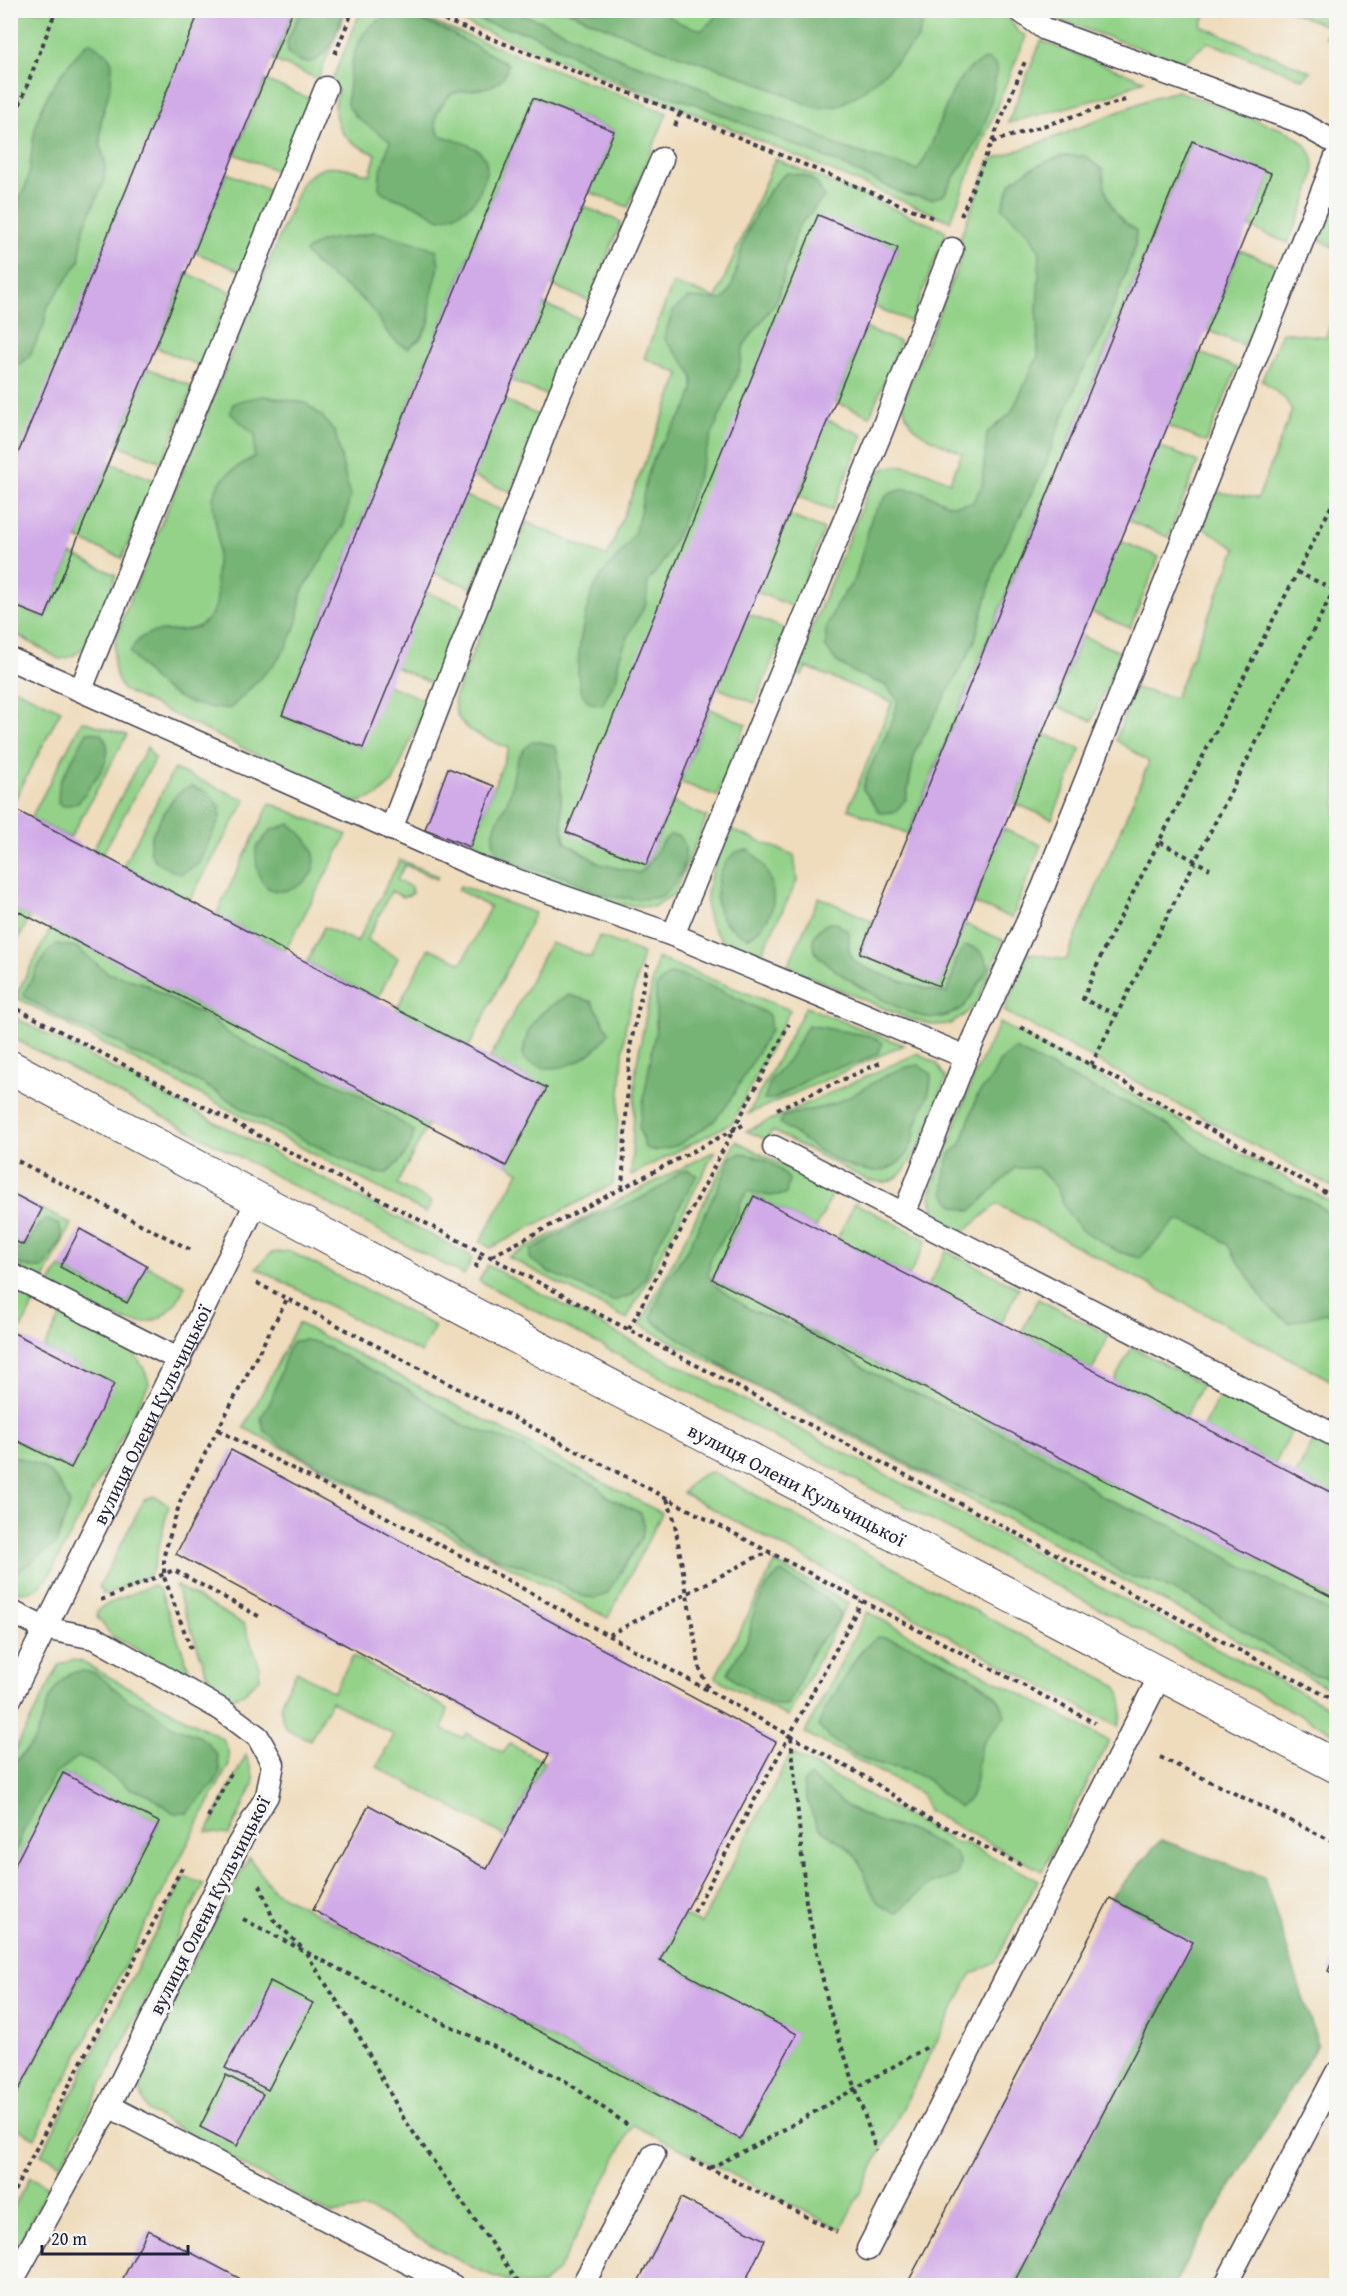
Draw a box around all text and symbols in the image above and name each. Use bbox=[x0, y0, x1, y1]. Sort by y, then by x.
street label: вулиця Олени Кульчицької bbox=[84, 1299, 218, 1529]
street label: вулиця Олени Кульчицької bbox=[683, 1415, 912, 1553]
street label: вулиця Олени Кульчицької bbox=[141, 1790, 277, 2020]
scale bar bbox=[42, 2218, 188, 2256]
text: 20 m bbox=[51, 2225, 87, 2252]

